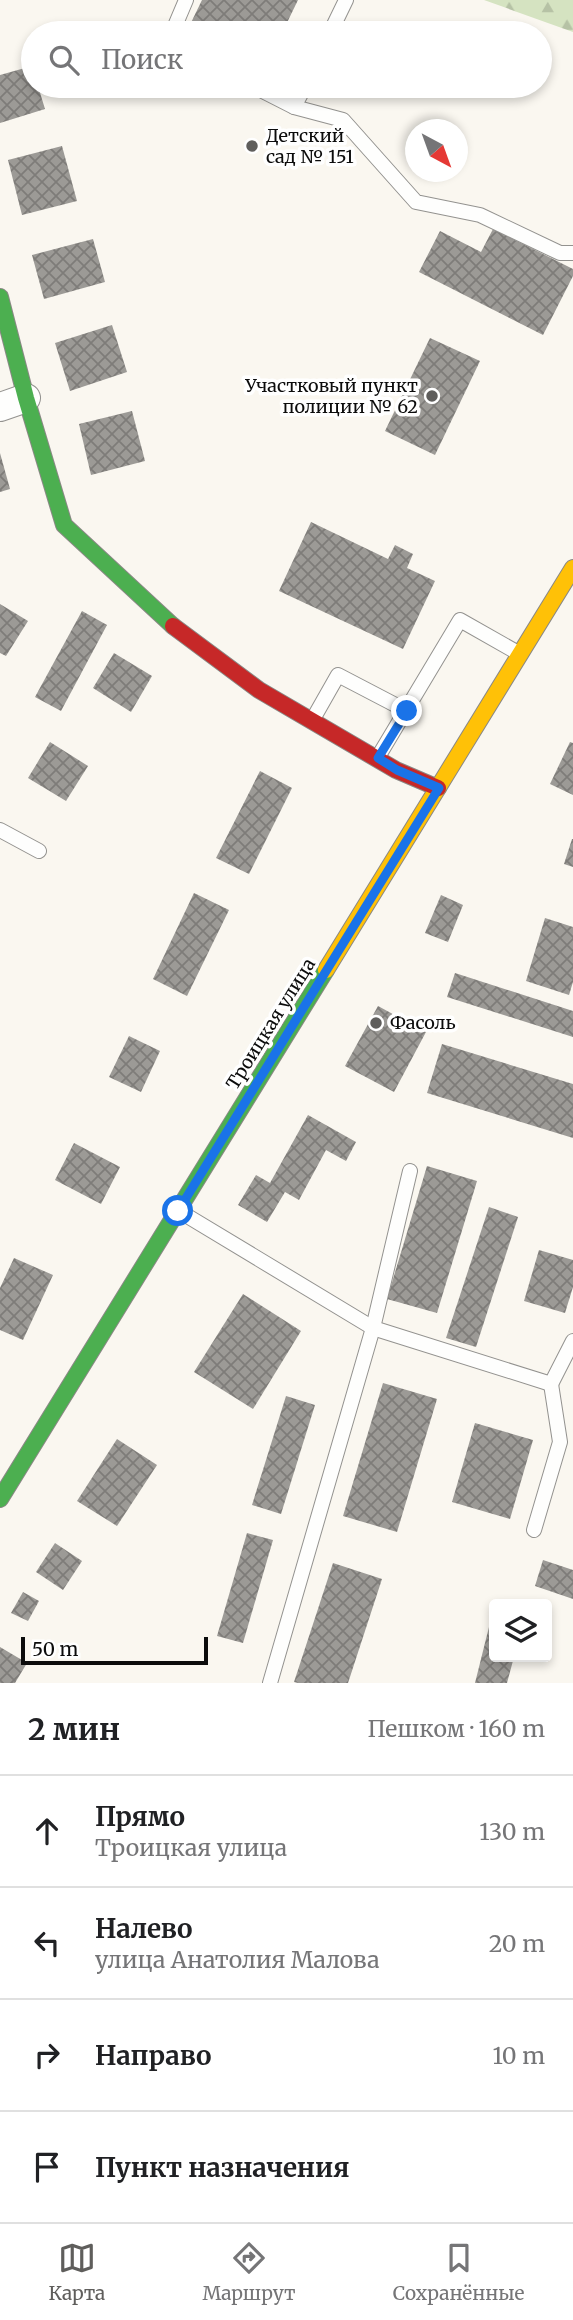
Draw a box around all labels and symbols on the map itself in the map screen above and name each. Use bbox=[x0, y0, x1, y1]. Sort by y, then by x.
north arrow bbox=[405, 119, 468, 182]
place label: Детский сад № 151 bbox=[266, 124, 354, 168]
marker: Детский сад № 151 bbox=[244, 138, 260, 154]
place label: Участковый пункт полиции № 62 bbox=[244, 374, 418, 418]
marker: Участковый пункт полиции № 62 bbox=[424, 388, 440, 404]
route end bbox=[391, 695, 422, 726]
street label: Троицкая улица bbox=[221, 954, 320, 1094]
place label: Фасоль bbox=[390, 1011, 456, 1034]
marker: Фасоль bbox=[368, 1015, 384, 1031]
route start bbox=[162, 1195, 193, 1226]
scale bar bbox=[21, 1634, 208, 1666]

